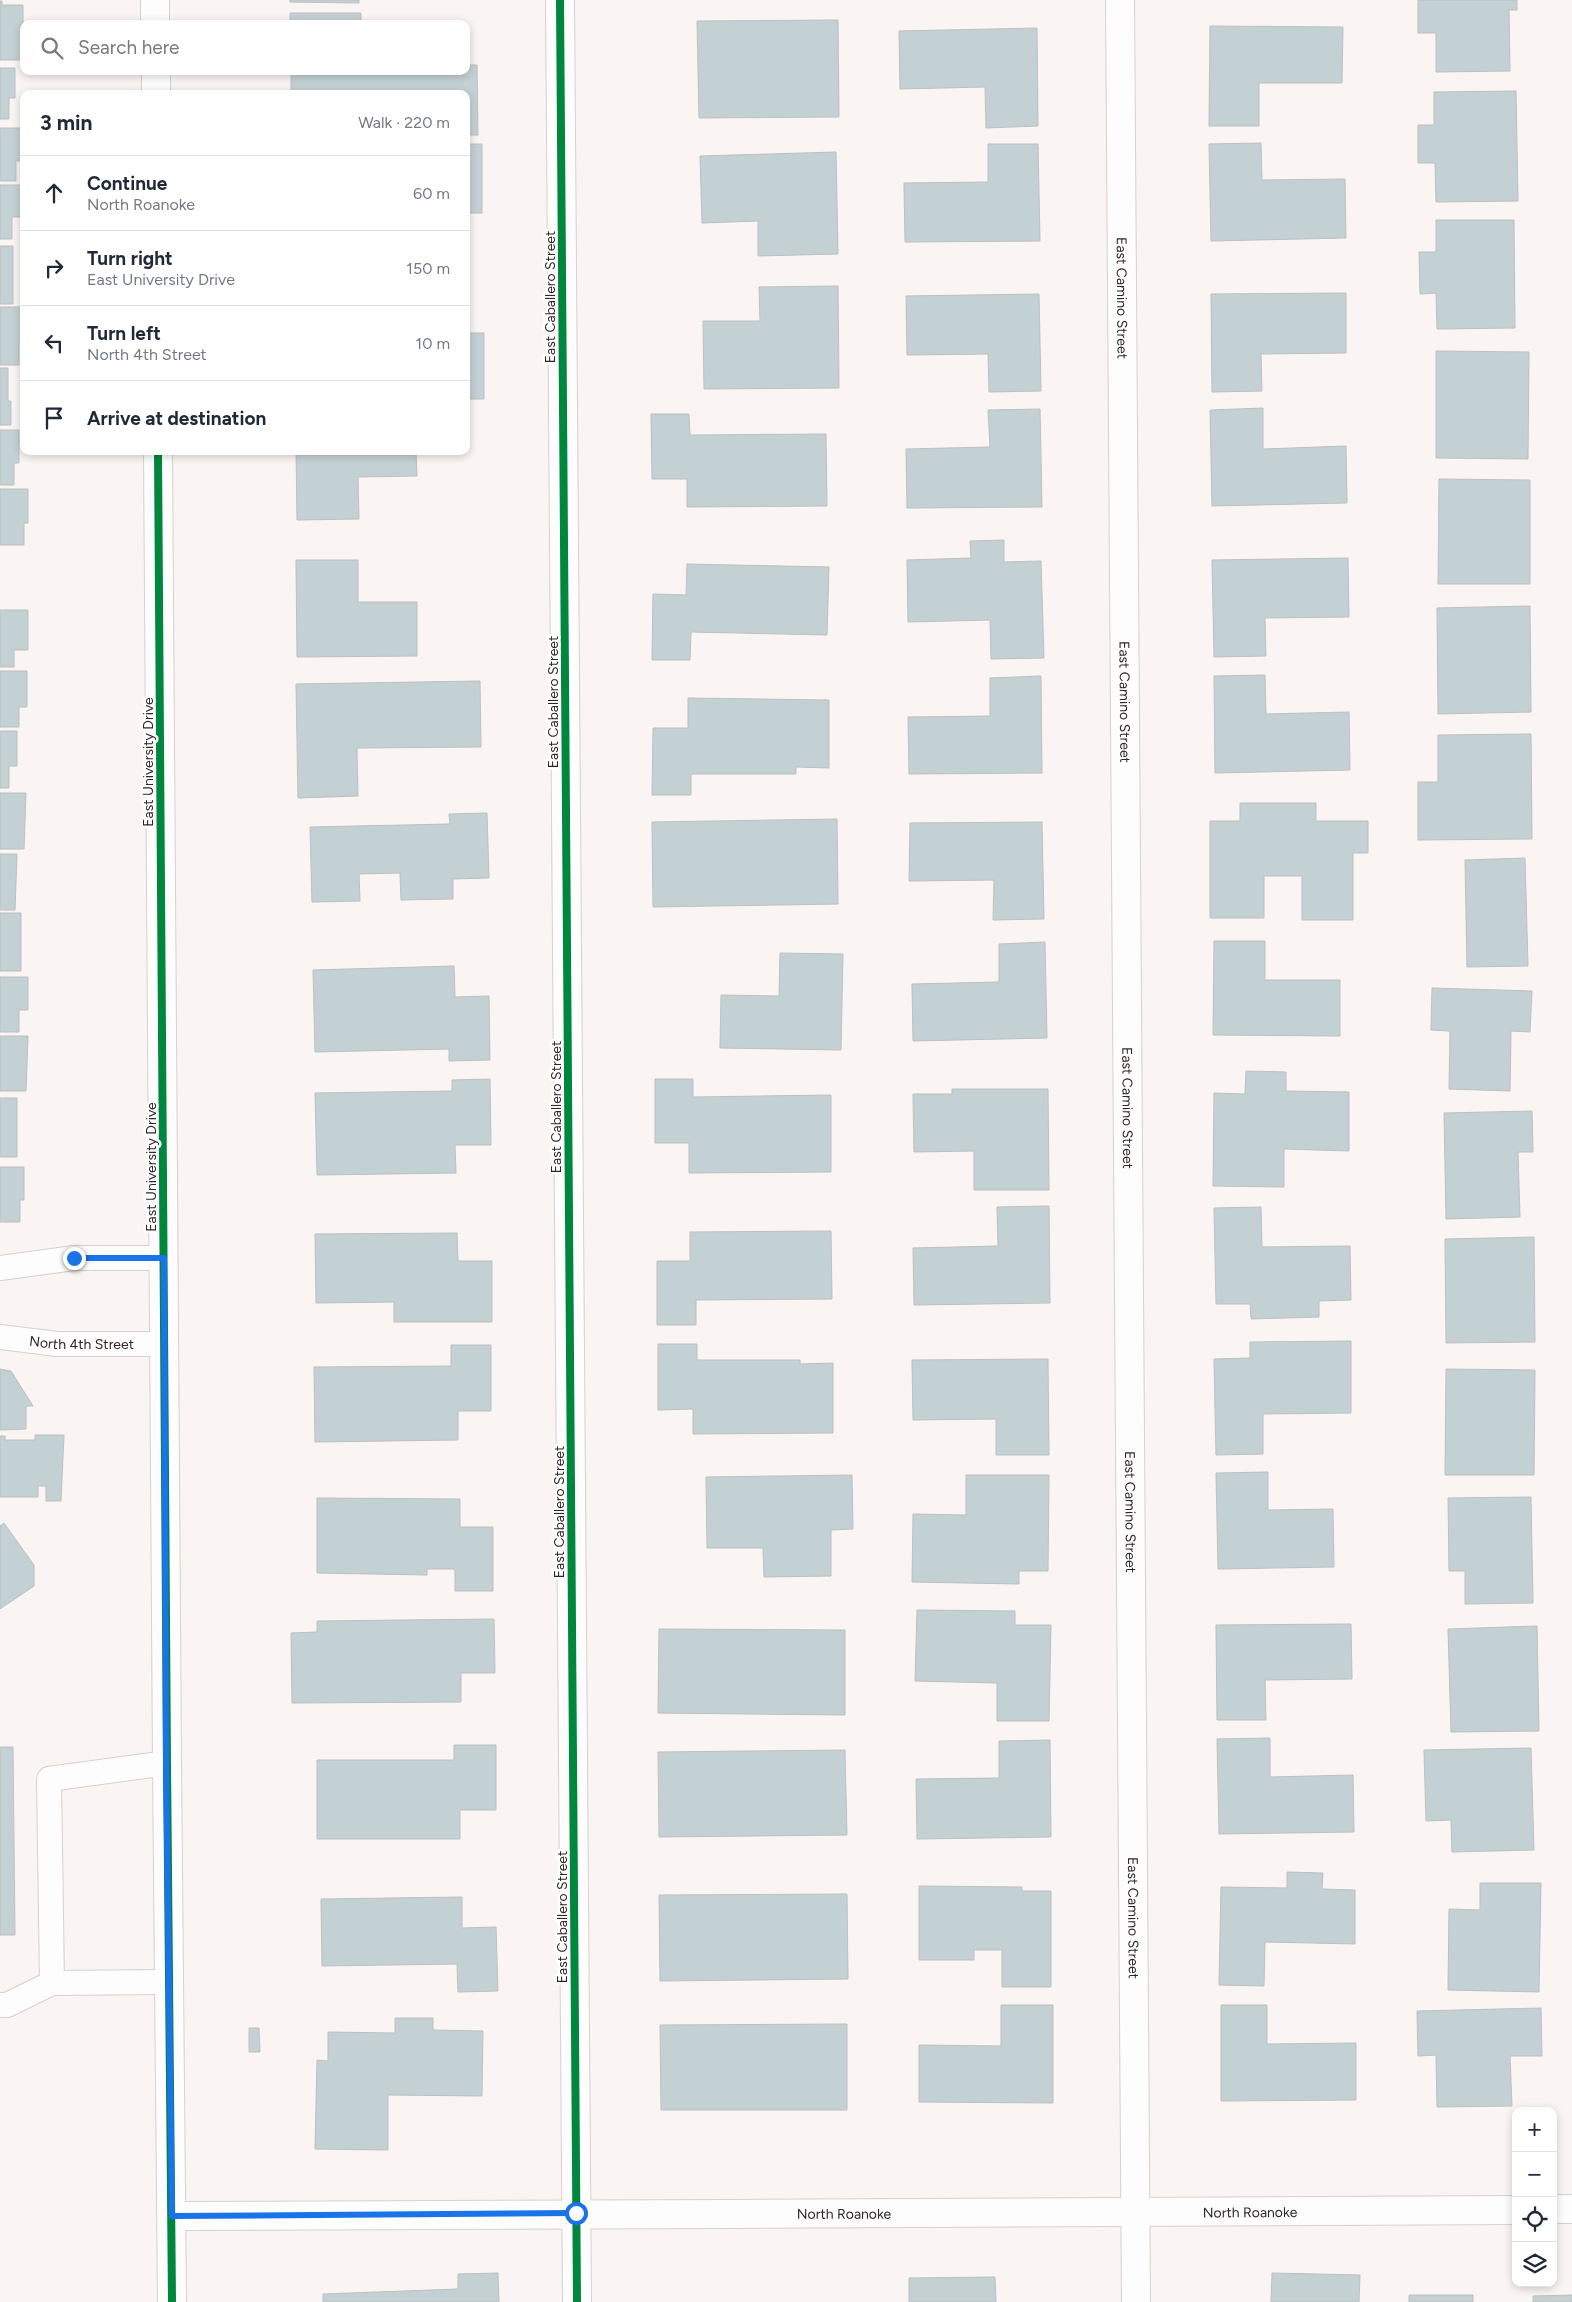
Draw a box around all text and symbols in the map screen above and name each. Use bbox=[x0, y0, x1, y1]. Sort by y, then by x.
search box bbox=[20, 20, 470, 75]
icon: search bbox=[38, 34, 66, 62]
text: Search here bbox=[78, 36, 180, 59]
text: 3 min bbox=[40, 110, 92, 135]
text: Walk · 220 m bbox=[358, 113, 450, 132]
text: Continue bbox=[87, 172, 167, 195]
icon: ahead bbox=[40, 179, 68, 207]
text: 60 m bbox=[413, 184, 450, 203]
text: North Roanoke bbox=[87, 195, 195, 214]
street label: East Caballero Street bbox=[542, 231, 559, 363]
street label: East Camino Street bbox=[1113, 237, 1131, 359]
text: Turn right bbox=[87, 247, 173, 270]
icon: right bbox=[40, 254, 68, 282]
text: 150 m bbox=[406, 259, 450, 278]
text: East University Drive bbox=[87, 270, 235, 289]
text: Turn left bbox=[87, 322, 161, 345]
icon: left bbox=[40, 329, 68, 357]
text: 10 m bbox=[416, 334, 450, 353]
text: North 4th Street bbox=[87, 345, 207, 364]
icon: arrive bbox=[40, 404, 68, 432]
text: Arrive at destination bbox=[87, 407, 266, 430]
street label: East Caballero Street bbox=[545, 636, 562, 768]
street label: East Camino Street bbox=[1116, 641, 1134, 763]
street label: East University Drive bbox=[140, 697, 157, 827]
street label: East Caballero Street bbox=[548, 1041, 565, 1173]
street label: East Camino Street bbox=[1119, 1047, 1137, 1169]
street label: East University Drive bbox=[143, 1102, 160, 1232]
route end bbox=[63, 1247, 86, 1270]
street label: North 4th Street bbox=[28, 1332, 134, 1353]
street label: East Caballero Street bbox=[551, 1446, 568, 1578]
street label: East Camino Street bbox=[1122, 1451, 1139, 1573]
street label: East Caballero Street bbox=[554, 1851, 571, 1983]
street label: East Camino Street bbox=[1124, 1857, 1142, 1979]
map controls bbox=[1512, 2107, 1557, 2287]
button: + bbox=[1512, 2107, 1557, 2152]
button: − bbox=[1512, 2152, 1557, 2197]
button: locate bbox=[1512, 2197, 1557, 2242]
route start bbox=[565, 2202, 588, 2225]
street label: North Roanoke bbox=[1203, 2203, 1298, 2221]
street label: North Roanoke bbox=[797, 2205, 892, 2222]
button: layers bbox=[1512, 2242, 1557, 2287]

